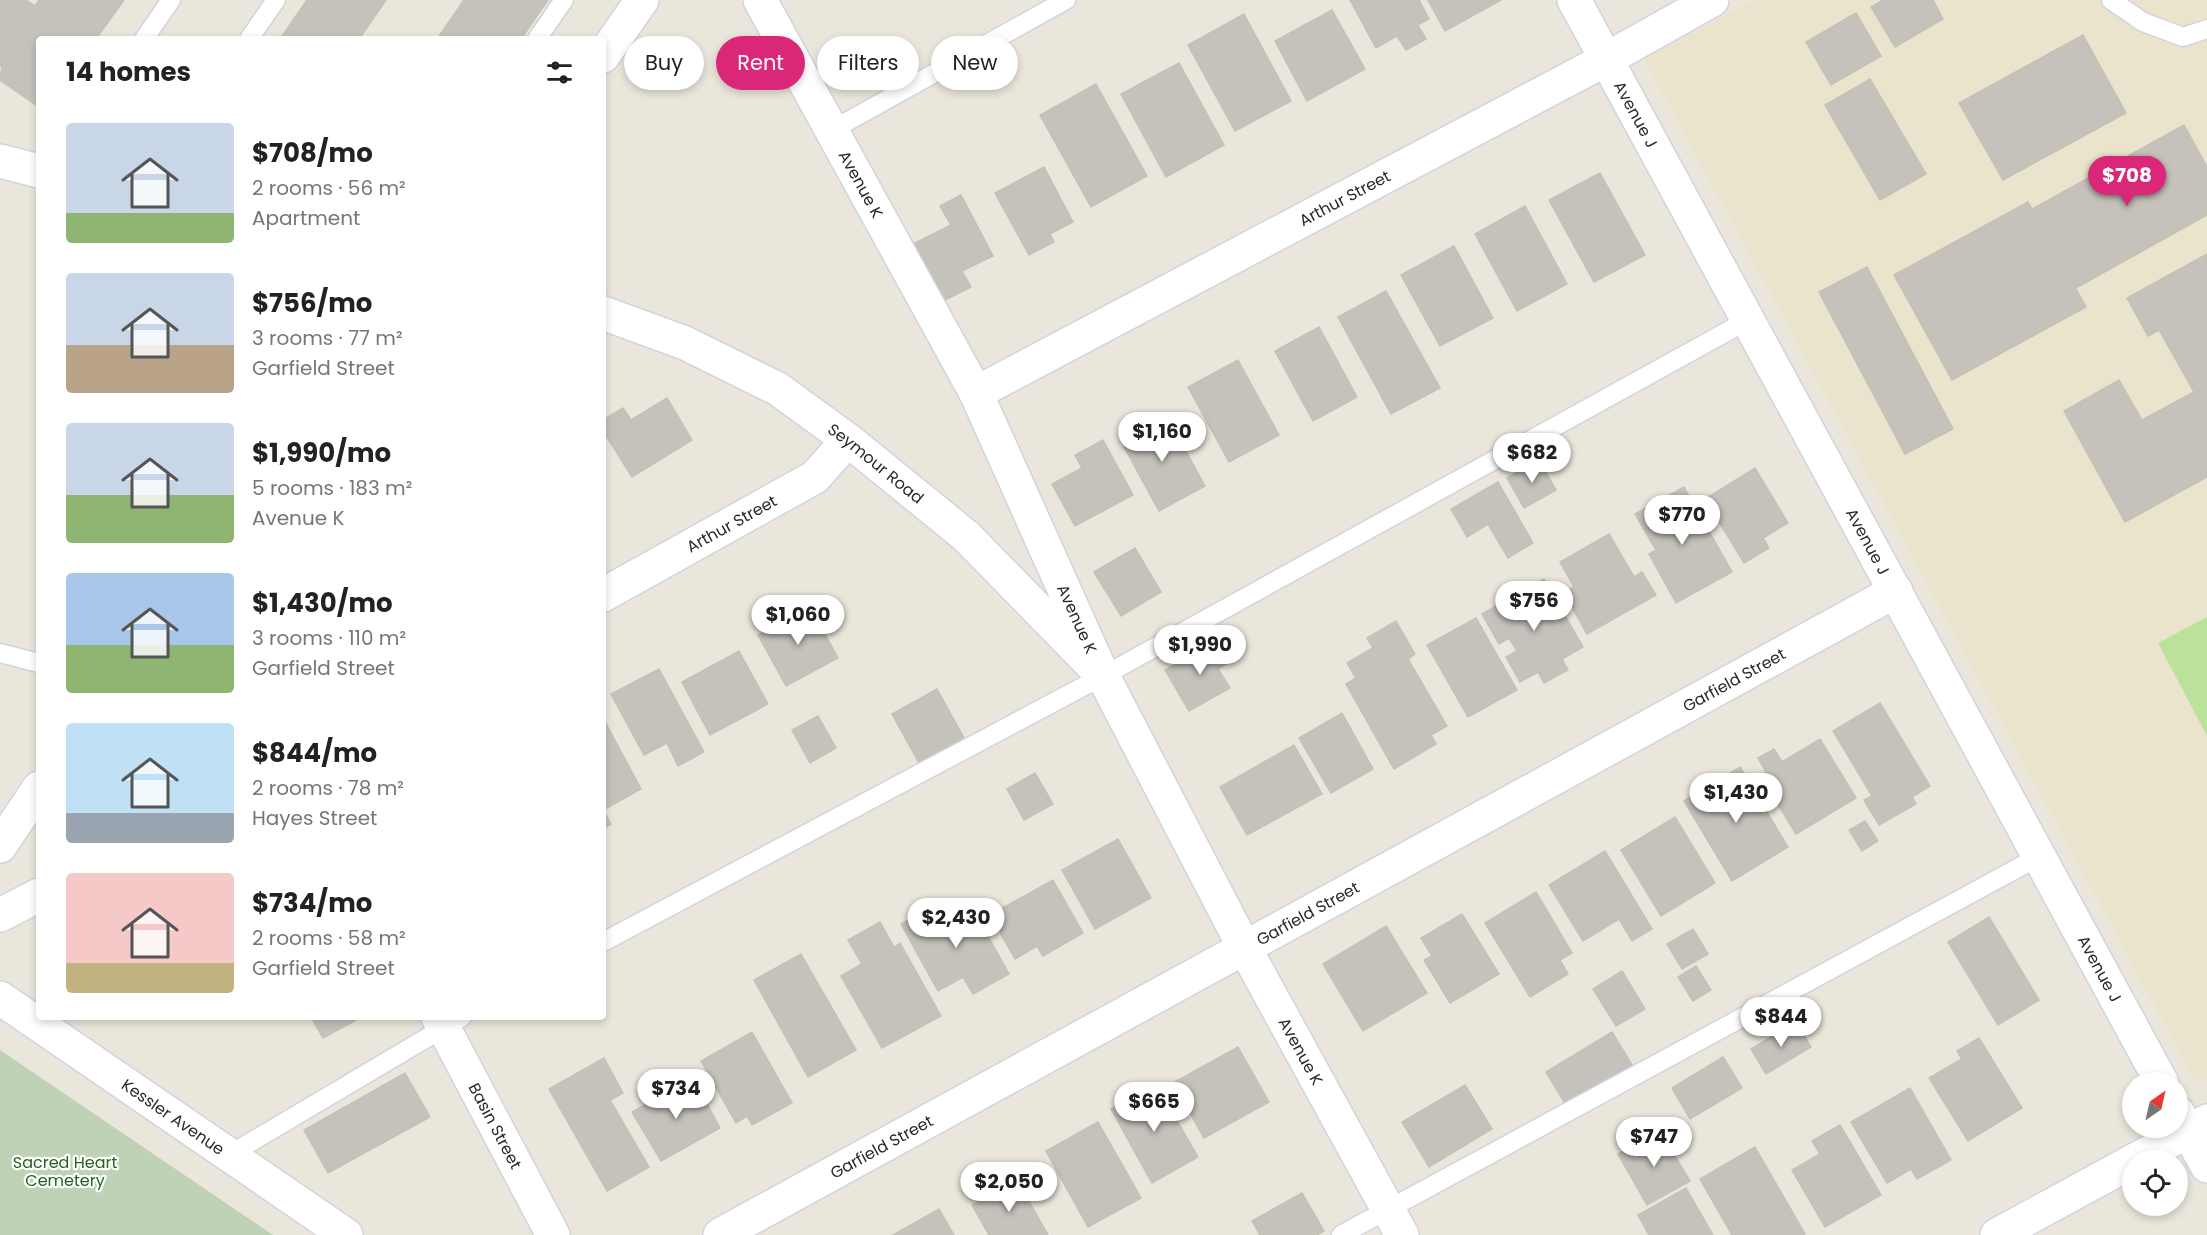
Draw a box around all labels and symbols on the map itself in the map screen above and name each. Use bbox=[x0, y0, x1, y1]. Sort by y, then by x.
street label: Avenue J bbox=[1608, 77, 1663, 152]
street label: Avenue K bbox=[833, 146, 889, 223]
pin: $708 bbox=[2091, 156, 2163, 207]
street label: Arthur Street bbox=[1295, 165, 1395, 232]
pin: $1,160 bbox=[1113, 412, 1211, 463]
street label: Seymour Road bbox=[823, 418, 929, 509]
pin: $682 bbox=[1496, 433, 1568, 484]
street label: Arthur Street bbox=[682, 489, 781, 558]
pin: $770 bbox=[1646, 495, 1718, 546]
street label: Avenue J bbox=[1840, 504, 1895, 579]
street label: Avenue K bbox=[1051, 581, 1103, 658]
pin: $756 bbox=[1498, 581, 1570, 632]
pin: $1,060 bbox=[749, 595, 847, 646]
pin: $1,990 bbox=[1151, 625, 1249, 676]
street label: Garfield Street bbox=[1679, 643, 1790, 718]
pin: $1,430 bbox=[1687, 773, 1785, 824]
street label: Garfield Street bbox=[1252, 876, 1364, 951]
pin: $2,430 bbox=[907, 898, 1005, 949]
street label: Avenue J bbox=[2072, 931, 2127, 1006]
pin: $844 bbox=[1745, 997, 1817, 1048]
street label: Avenue K bbox=[1273, 1013, 1329, 1090]
pin: $734 bbox=[640, 1069, 712, 1120]
north arrow bbox=[2122, 1072, 2188, 1138]
street label: Kessler Avenue bbox=[117, 1074, 229, 1161]
street label: Basin Street bbox=[463, 1079, 527, 1173]
pin: $665 bbox=[1118, 1082, 1190, 1133]
street label: Garfield Street bbox=[826, 1109, 937, 1185]
pin: $747 bbox=[1618, 1117, 1690, 1168]
park label: Sacred Heart Cemetery bbox=[13, 1151, 117, 1192]
pin: $2,050 bbox=[960, 1162, 1058, 1213]

